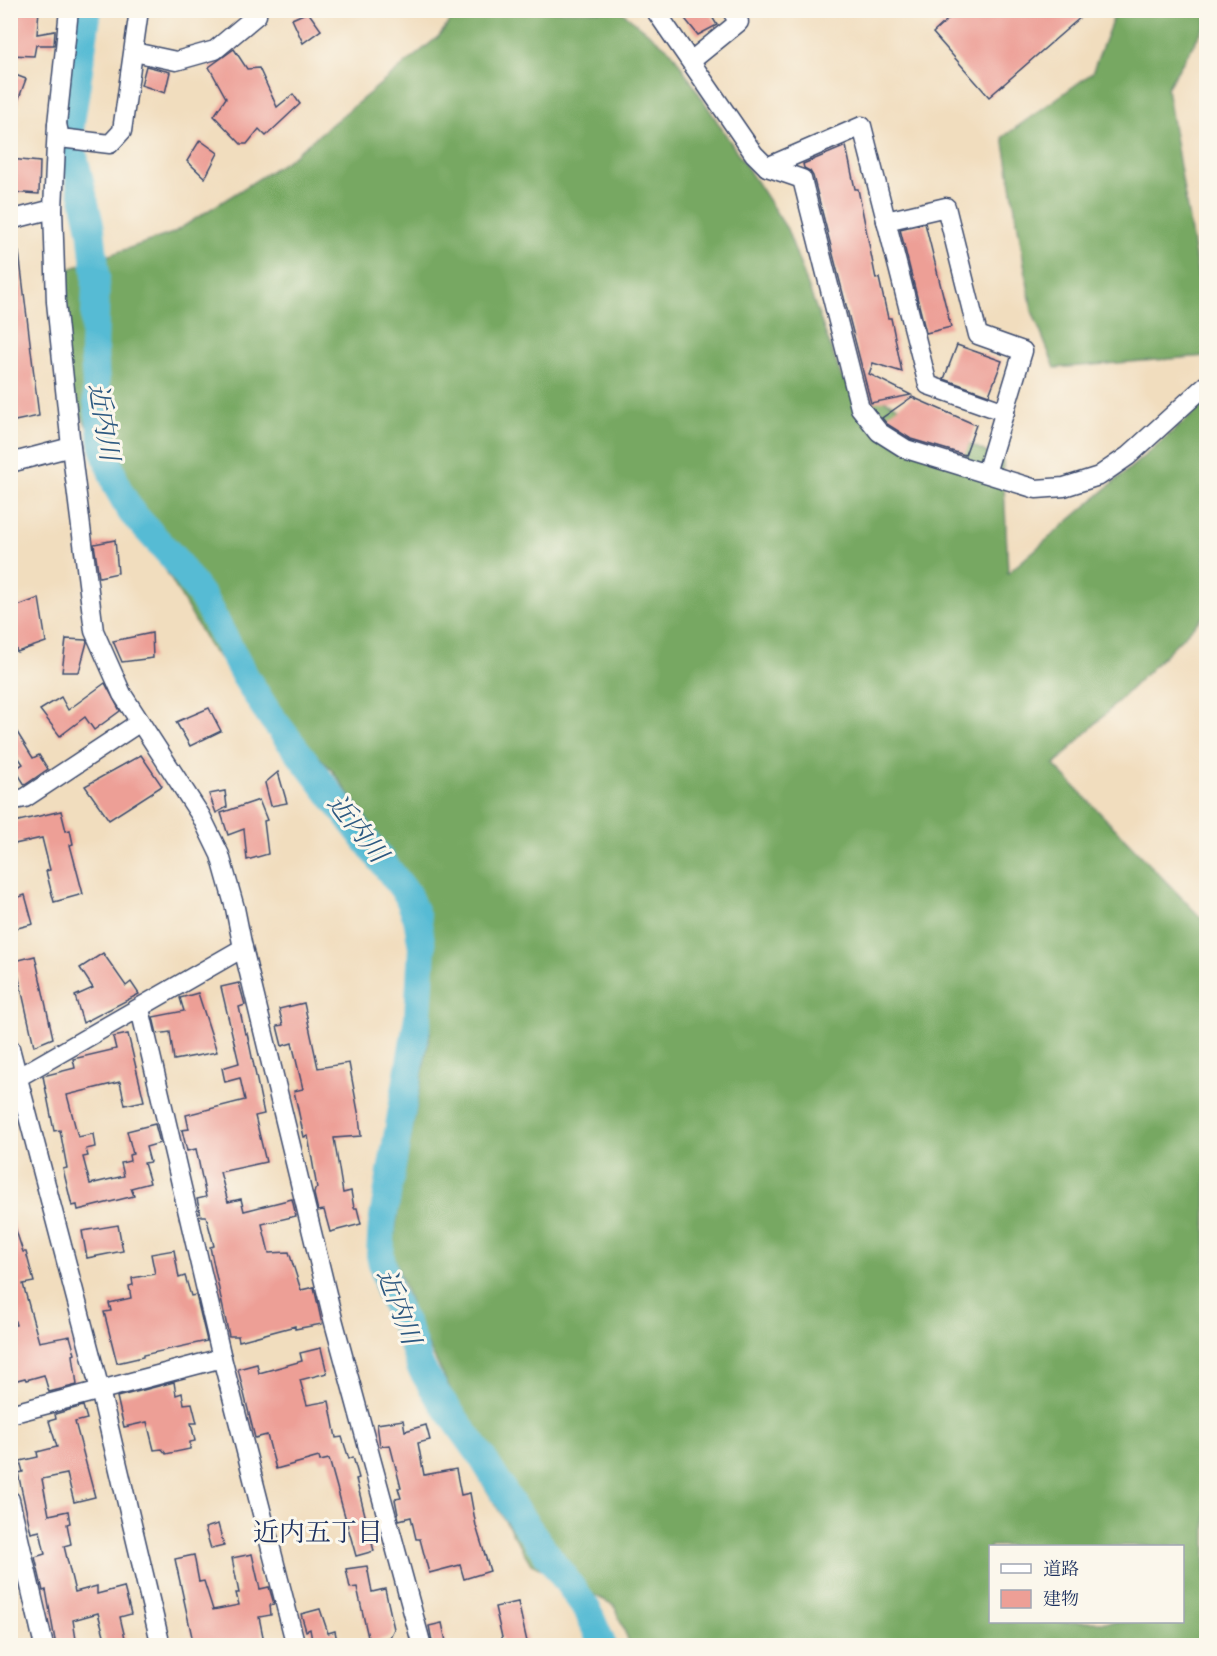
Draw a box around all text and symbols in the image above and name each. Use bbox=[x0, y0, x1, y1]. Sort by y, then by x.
water label: 近内川 bbox=[81, 381, 126, 466]
water label: 近内川 bbox=[320, 788, 396, 872]
water label: 近内川 bbox=[369, 1265, 428, 1352]
district label: 近内五丁目 bbox=[253, 1517, 383, 1550]
legend bbox=[989, 1545, 1184, 1623]
text: 道路 bbox=[1043, 1559, 1079, 1582]
text: 建物 bbox=[1043, 1589, 1079, 1612]

